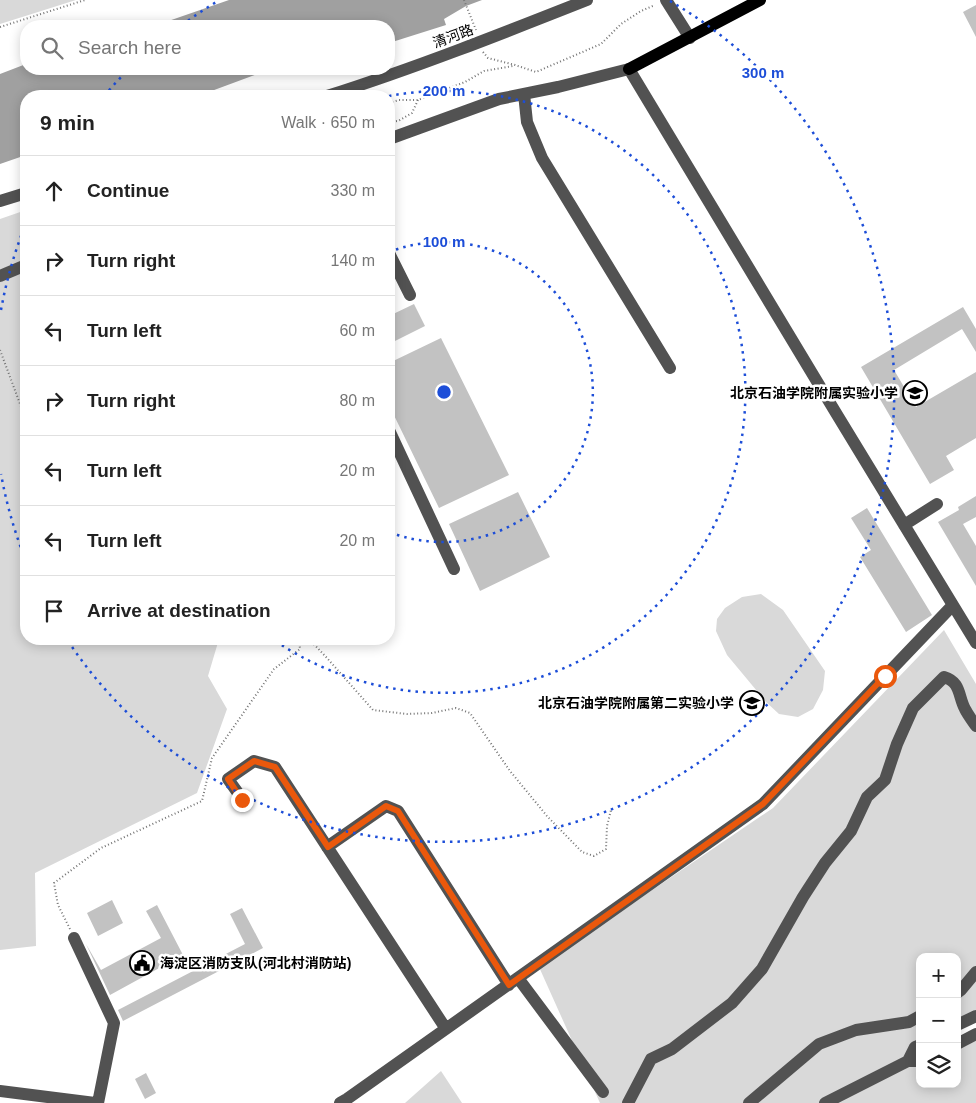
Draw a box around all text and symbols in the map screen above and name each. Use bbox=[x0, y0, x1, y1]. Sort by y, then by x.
search box bbox=[20, 20, 395, 75]
street label: 清河路 bbox=[431, 21, 475, 51]
icon: search bbox=[38, 34, 66, 62]
text: Search here bbox=[78, 37, 182, 58]
text: 300 m bbox=[742, 64, 784, 81]
text: 200 m bbox=[423, 82, 465, 99]
text: 9 min bbox=[40, 111, 95, 134]
text: Walk · 650 m bbox=[281, 114, 375, 131]
icon: ahead bbox=[40, 177, 68, 205]
text: Continue bbox=[87, 180, 169, 201]
text: 330 m bbox=[331, 182, 375, 199]
text: 100 m bbox=[423, 233, 465, 250]
icon: right bbox=[40, 247, 68, 275]
text: Turn right bbox=[87, 250, 175, 271]
text: 140 m bbox=[331, 252, 375, 269]
icon: left bbox=[40, 317, 68, 345]
text: Turn left bbox=[87, 320, 162, 341]
text: 60 m bbox=[339, 322, 375, 339]
school or university icon: 北京石油学院附属实验小学 bbox=[902, 380, 928, 406]
centre of rings bbox=[435, 383, 453, 401]
place label: 北京石油学院附属实验小学 bbox=[730, 385, 898, 401]
icon: right bbox=[40, 387, 68, 415]
text: Turn right bbox=[87, 390, 175, 411]
text: 80 m bbox=[339, 392, 375, 409]
icon: left bbox=[40, 457, 68, 485]
text: Turn left bbox=[87, 460, 162, 481]
text: 20 m bbox=[339, 462, 375, 479]
icon: left bbox=[40, 527, 68, 555]
text: Turn left bbox=[87, 530, 162, 551]
text: 20 m bbox=[339, 532, 375, 549]
icon: arrive bbox=[40, 597, 68, 625]
text: Arrive at destination bbox=[87, 600, 271, 621]
route start bbox=[874, 665, 897, 688]
school or university icon: 北京石油学院附属第二实验小学 bbox=[739, 690, 765, 716]
place label: 北京石油学院附属第二实验小学 bbox=[538, 695, 734, 711]
route end bbox=[231, 789, 254, 812]
public building icon: 海淀区消防支队(河北村消防站) bbox=[129, 950, 155, 976]
map controls bbox=[916, 953, 961, 1088]
button: + bbox=[916, 953, 961, 998]
place label: 海淀区消防支队(河北村消防站) bbox=[160, 955, 351, 971]
button: − bbox=[916, 998, 961, 1043]
button: layers bbox=[916, 1043, 961, 1088]

